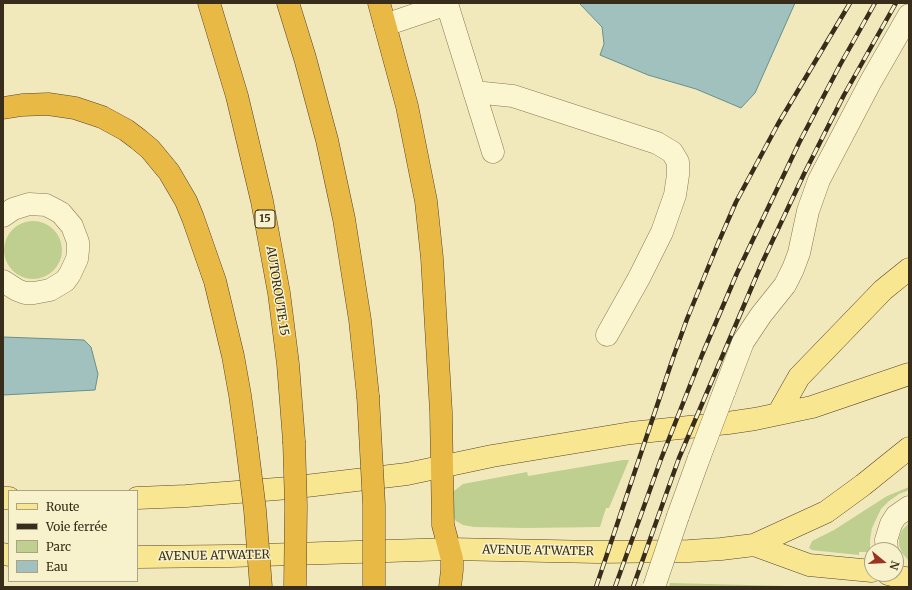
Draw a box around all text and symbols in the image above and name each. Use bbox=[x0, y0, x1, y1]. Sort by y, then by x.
road number: 15 bbox=[255, 210, 275, 228]
street label: AUTOROUTE 15 bbox=[263, 245, 291, 337]
legend bbox=[8, 490, 138, 582]
text: Route bbox=[46, 499, 79, 514]
text: Voie ferrée bbox=[46, 519, 107, 534]
text: Parc bbox=[46, 539, 71, 554]
north arrow bbox=[864, 542, 904, 582]
street label: AVENUE ATWATER bbox=[482, 543, 594, 559]
street label: AVENUE ATWATER bbox=[158, 548, 270, 564]
text: Eau bbox=[46, 559, 68, 574]
text: N bbox=[886, 559, 902, 572]

